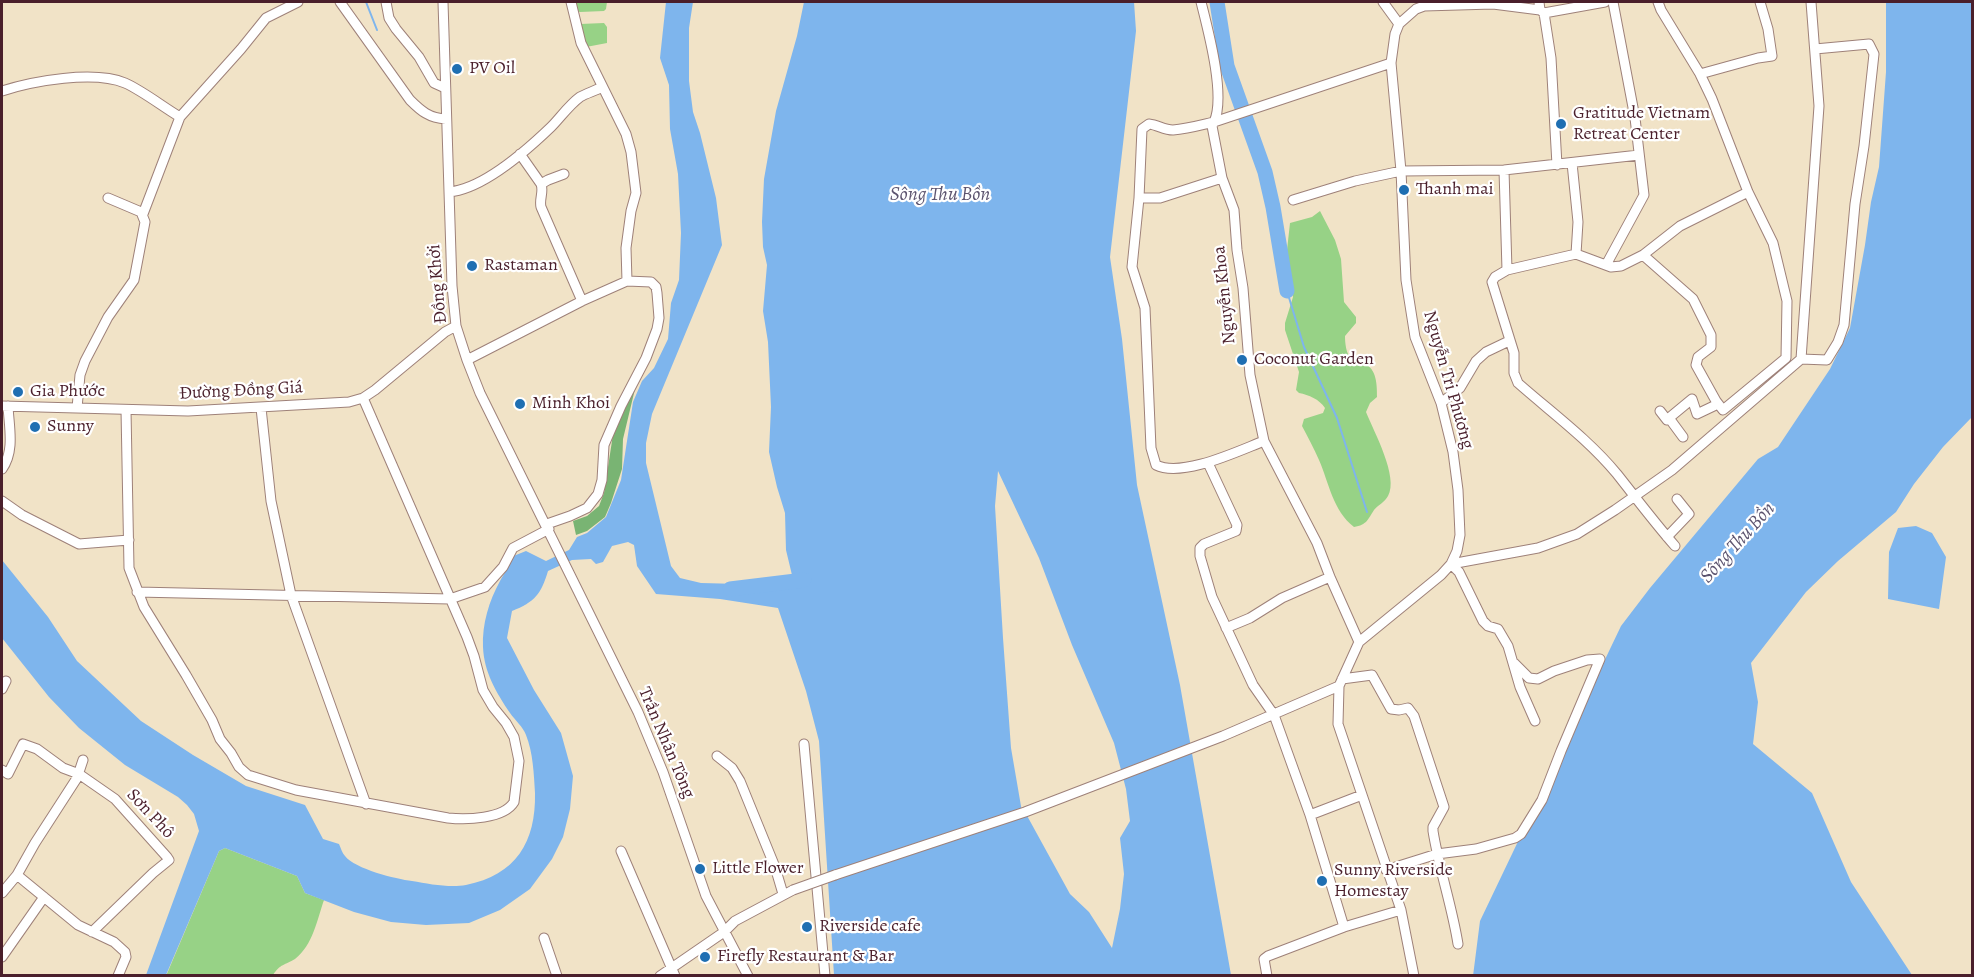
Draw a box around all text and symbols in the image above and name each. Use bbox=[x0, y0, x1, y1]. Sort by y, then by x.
place label: PV Oil bbox=[469, 58, 515, 80]
marker: PV Oil bbox=[450, 62, 464, 76]
place label: Gratitude Vietnam Retreat Center bbox=[1573, 103, 1710, 146]
marker: Gratitude Vietnam Retreat Center bbox=[1554, 117, 1568, 131]
place label: Thanh mai bbox=[1416, 179, 1494, 201]
water label: Sông Thu Bồn bbox=[890, 183, 990, 207]
marker: Thanh mai bbox=[1397, 183, 1411, 197]
street label: Đồng Khởi bbox=[424, 243, 452, 325]
street label: Nguyễn Khoa bbox=[1209, 245, 1241, 345]
place label: Rastaman bbox=[484, 255, 558, 277]
marker: Rastaman bbox=[465, 259, 479, 273]
street label: Nguyễn Tri Phương bbox=[1418, 308, 1478, 452]
place label: Coconut Garden bbox=[1254, 349, 1374, 371]
marker: Coconut Garden bbox=[1235, 353, 1249, 367]
street label: Đường Đồng Giá bbox=[179, 377, 303, 405]
place label: Gia Phước bbox=[30, 381, 105, 403]
marker: Gia Phước bbox=[11, 385, 25, 399]
place label: Minh Khoi bbox=[532, 393, 610, 415]
marker: Minh Khoi bbox=[513, 397, 527, 411]
place label: Sunny bbox=[47, 416, 94, 438]
marker: Sunny bbox=[28, 420, 42, 434]
water label: Sông Thu Bồn bbox=[1695, 498, 1781, 588]
street label: Trần Nhân Tông bbox=[633, 684, 699, 802]
street label: Sơn Phô bbox=[121, 785, 179, 843]
place label: Little Flower bbox=[712, 858, 804, 880]
place label: Sunny Riverside Homestay bbox=[1334, 860, 1453, 902]
marker: Little Flower bbox=[693, 862, 707, 876]
marker: Sunny Riverside Homestay bbox=[1315, 874, 1329, 888]
place label: Riverside cafe bbox=[819, 916, 921, 938]
marker: Riverside cafe bbox=[800, 920, 814, 934]
place label: Firefly Restaurant & Bar bbox=[717, 946, 894, 968]
marker: Firefly Restaurant & Bar bbox=[698, 950, 712, 964]

